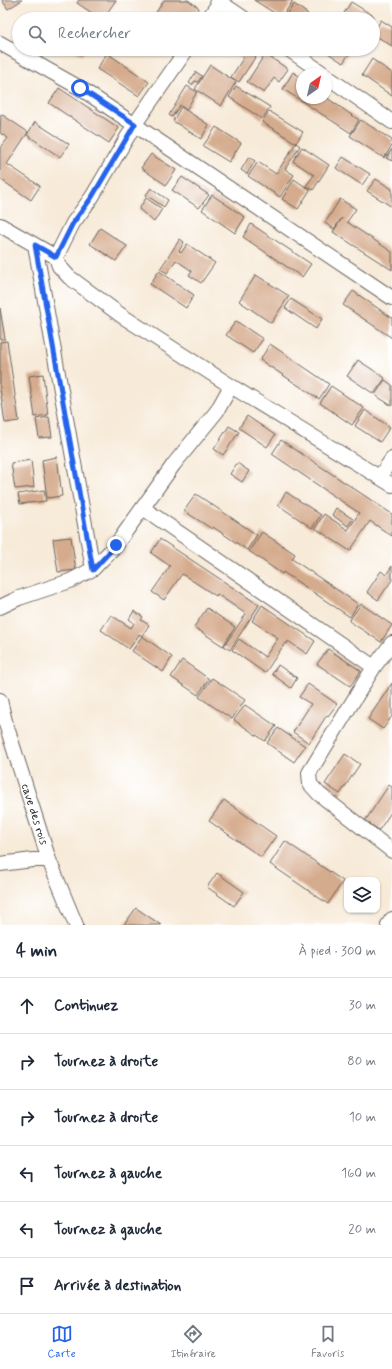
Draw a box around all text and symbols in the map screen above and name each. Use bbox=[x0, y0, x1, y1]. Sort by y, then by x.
search box bbox=[12, 12, 380, 56]
icon: search bbox=[26, 23, 48, 45]
text: Rechercher bbox=[58, 24, 131, 44]
north arrow bbox=[296, 68, 332, 104]
route start bbox=[71, 79, 89, 97]
route end bbox=[107, 536, 125, 554]
street label: cave des rois bbox=[17, 782, 52, 848]
map controls bbox=[344, 877, 380, 913]
button: layers bbox=[344, 877, 380, 913]
text: 4 min bbox=[16, 940, 57, 962]
text: À pied · 300 m bbox=[298, 943, 376, 960]
icon: ahead bbox=[16, 995, 38, 1017]
text: Continuez bbox=[54, 996, 118, 1016]
text: 30 m bbox=[349, 997, 376, 1014]
icon: right bbox=[16, 1051, 38, 1073]
text: Tournez à droite bbox=[54, 1052, 158, 1072]
text: 80 m bbox=[347, 1053, 376, 1070]
icon: right bbox=[16, 1107, 38, 1129]
text: Tournez à droite bbox=[54, 1108, 158, 1128]
text: 10 m bbox=[349, 1109, 376, 1126]
icon: left bbox=[16, 1163, 38, 1185]
text: Tournez à gauche bbox=[54, 1164, 162, 1184]
text: 160 m bbox=[341, 1165, 376, 1182]
icon: left bbox=[16, 1219, 38, 1241]
text: Tournez à gauche bbox=[54, 1220, 162, 1240]
text: 20 m bbox=[348, 1221, 376, 1238]
icon: arrive bbox=[16, 1275, 38, 1297]
text: Arrivée à destination bbox=[54, 1276, 181, 1296]
tab: Carte bbox=[48, 1323, 76, 1361]
tab: Itinéraire bbox=[171, 1323, 216, 1361]
tab: Favoris bbox=[311, 1323, 344, 1361]

